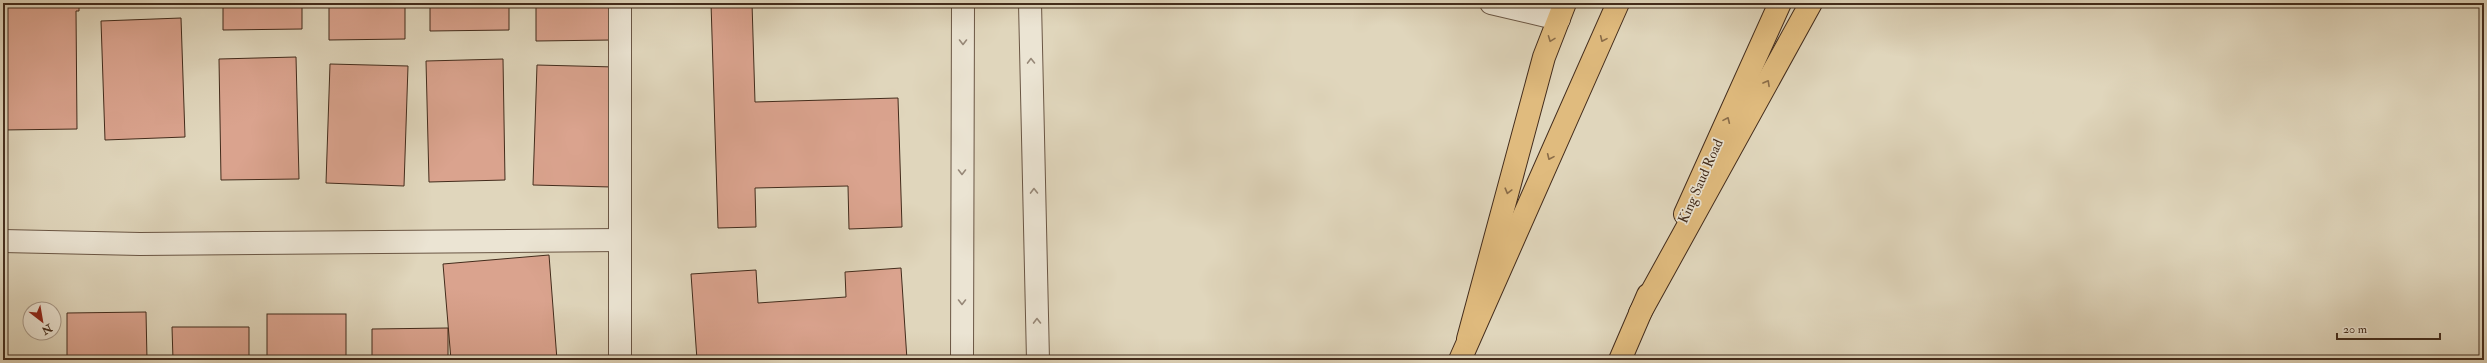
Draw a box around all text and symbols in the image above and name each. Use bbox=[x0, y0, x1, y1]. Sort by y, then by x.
one-way arrow bbox=[1600, 34, 1608, 42]
one-way arrow bbox=[1547, 36, 1555, 43]
one-way arrow bbox=[959, 39, 967, 45]
one-way arrow bbox=[1027, 58, 1036, 64]
one-way arrow bbox=[1763, 80, 1770, 87]
one-way arrow bbox=[1722, 116, 1730, 124]
street label: King Saud Road bbox=[1674, 136, 1727, 226]
one-way arrow bbox=[1547, 153, 1555, 161]
one-way arrow bbox=[958, 169, 967, 175]
one-way arrow bbox=[1504, 187, 1513, 194]
one-way arrow bbox=[1030, 188, 1039, 194]
one-way arrow bbox=[958, 299, 966, 305]
north arrow bbox=[22, 301, 62, 341]
scale bar bbox=[2337, 315, 2440, 341]
one-way arrow bbox=[1033, 318, 1041, 324]
text: N bbox=[38, 321, 55, 338]
text: 20 m bbox=[2343, 322, 2368, 337]

